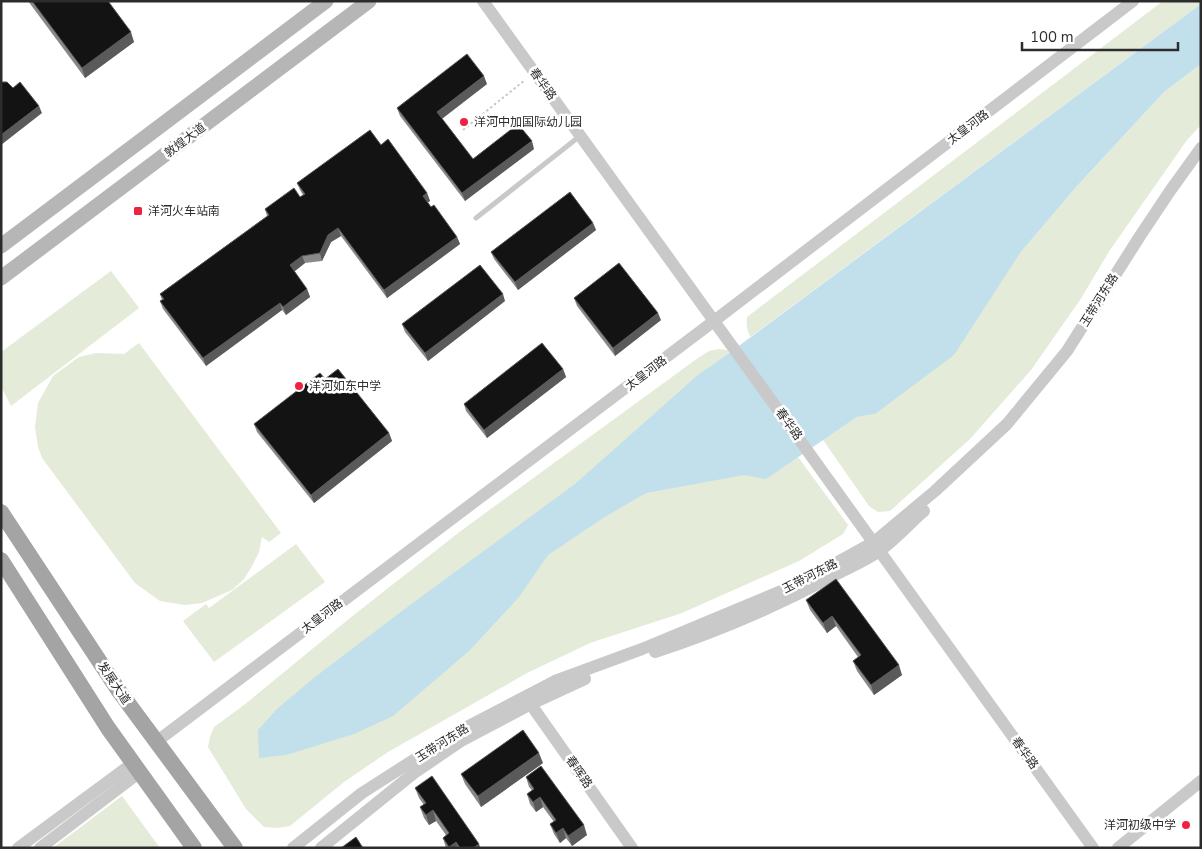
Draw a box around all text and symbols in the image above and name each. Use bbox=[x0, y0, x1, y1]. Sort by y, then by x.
scale bar bbox=[1022, 20, 1178, 52]
text: 100 m bbox=[1030, 27, 1074, 47]
street label: 春华路 bbox=[526, 65, 560, 103]
street label: 太皇河路 bbox=[944, 106, 992, 148]
place label: 洋河中加国际幼儿园 bbox=[474, 114, 582, 130]
marker: 洋河中加国际幼儿园 bbox=[458, 116, 470, 128]
street label: 敦煌大道 bbox=[161, 119, 209, 161]
place label: 洋河火车站南 bbox=[148, 203, 220, 219]
marker: 洋河火车站南 bbox=[132, 205, 144, 217]
street label: 玉带河东路 bbox=[1076, 270, 1122, 330]
street label: 太皇河路 bbox=[622, 352, 670, 394]
place label: 洋河如东中学 bbox=[309, 378, 381, 394]
marker: 洋河如东中学 bbox=[293, 380, 305, 392]
street label: 春华路 bbox=[772, 405, 806, 443]
street label: 玉带河东路 bbox=[780, 555, 840, 597]
street label: 太皇河路 bbox=[298, 595, 346, 637]
street label: 发展大道 bbox=[94, 659, 134, 707]
street label: 玉带河东路 bbox=[412, 720, 472, 766]
street label: 春华路 bbox=[1008, 734, 1042, 772]
street label: 春晖路 bbox=[562, 753, 596, 791]
place label: 洋河初级中学 bbox=[1104, 817, 1176, 833]
marker: 洋河初级中学 bbox=[1180, 819, 1192, 831]

